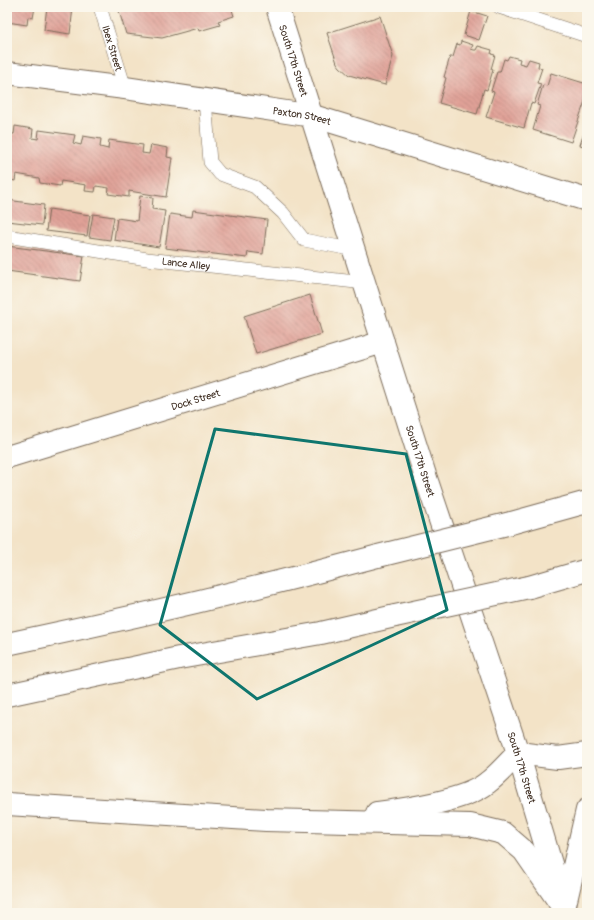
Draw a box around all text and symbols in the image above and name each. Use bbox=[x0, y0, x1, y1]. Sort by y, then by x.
street label: South 17th Street bbox=[276, 23, 310, 99]
street label: Ibex Street bbox=[99, 24, 125, 74]
street label: Paxton Street bbox=[272, 105, 333, 128]
street label: Lance Alley bbox=[161, 256, 211, 273]
street label: Dock Street bbox=[170, 387, 222, 413]
street label: South 17th Street bbox=[403, 424, 437, 499]
street label: South 17th Street bbox=[504, 730, 538, 806]

